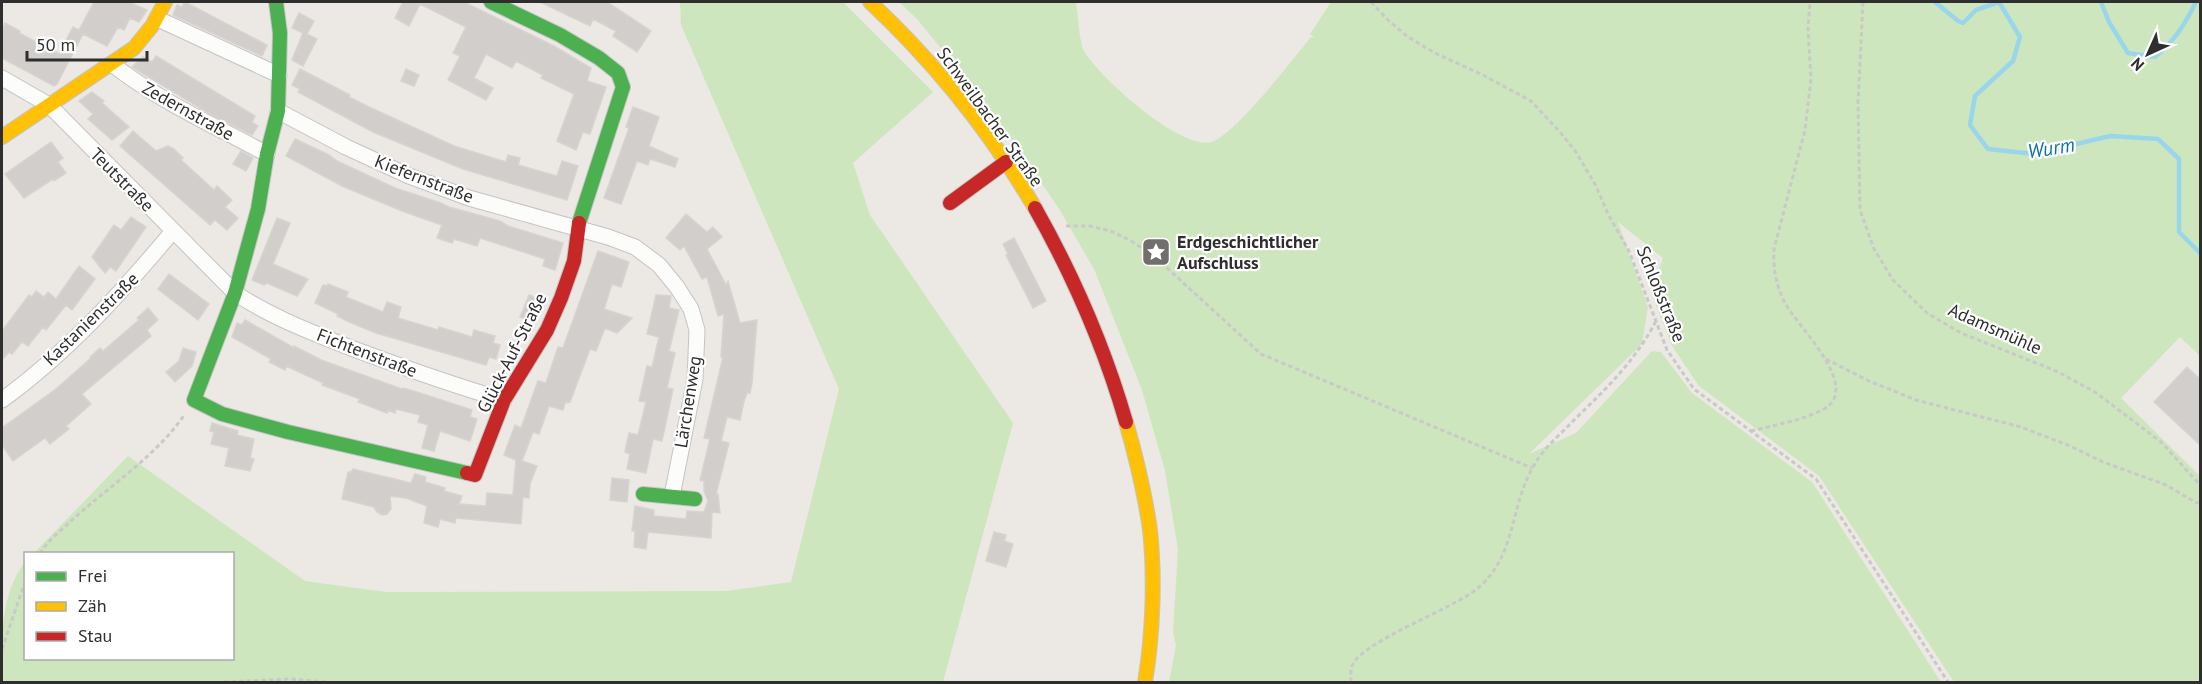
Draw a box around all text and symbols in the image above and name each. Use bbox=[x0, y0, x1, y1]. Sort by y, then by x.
scale bar bbox=[27, 24, 147, 62]
north arrow bbox=[2118, 24, 2178, 84]
text: 50 m bbox=[36, 33, 75, 56]
street label: Schweilbacher Straße bbox=[932, 42, 1049, 191]
text: N bbox=[2127, 54, 2148, 75]
street label: Zedernstraße bbox=[138, 76, 238, 145]
water label: Wurm bbox=[2026, 131, 2076, 165]
street label: Teutstraße bbox=[86, 143, 159, 216]
street label: Kiefernstraße bbox=[371, 149, 477, 208]
place label: Erdgeschichtlicher Aufschluss bbox=[1177, 230, 1319, 274]
place icon: Erdgeschichtlicher Aufschluss bbox=[1140, 236, 1172, 268]
street label: Schloßstraße bbox=[1632, 242, 1691, 345]
street label: Kastanienstraße bbox=[38, 267, 143, 370]
street label: Glück-Auf-Straße bbox=[471, 289, 552, 417]
street label: Adamsmühle bbox=[1945, 298, 2046, 359]
street label: Fichtenstraße bbox=[314, 323, 421, 382]
street label: Lärchenweg bbox=[669, 354, 706, 450]
legend bbox=[24, 552, 234, 660]
text: Frei bbox=[78, 564, 107, 587]
text: Zäh bbox=[78, 594, 107, 617]
text: Stau bbox=[78, 624, 112, 647]

